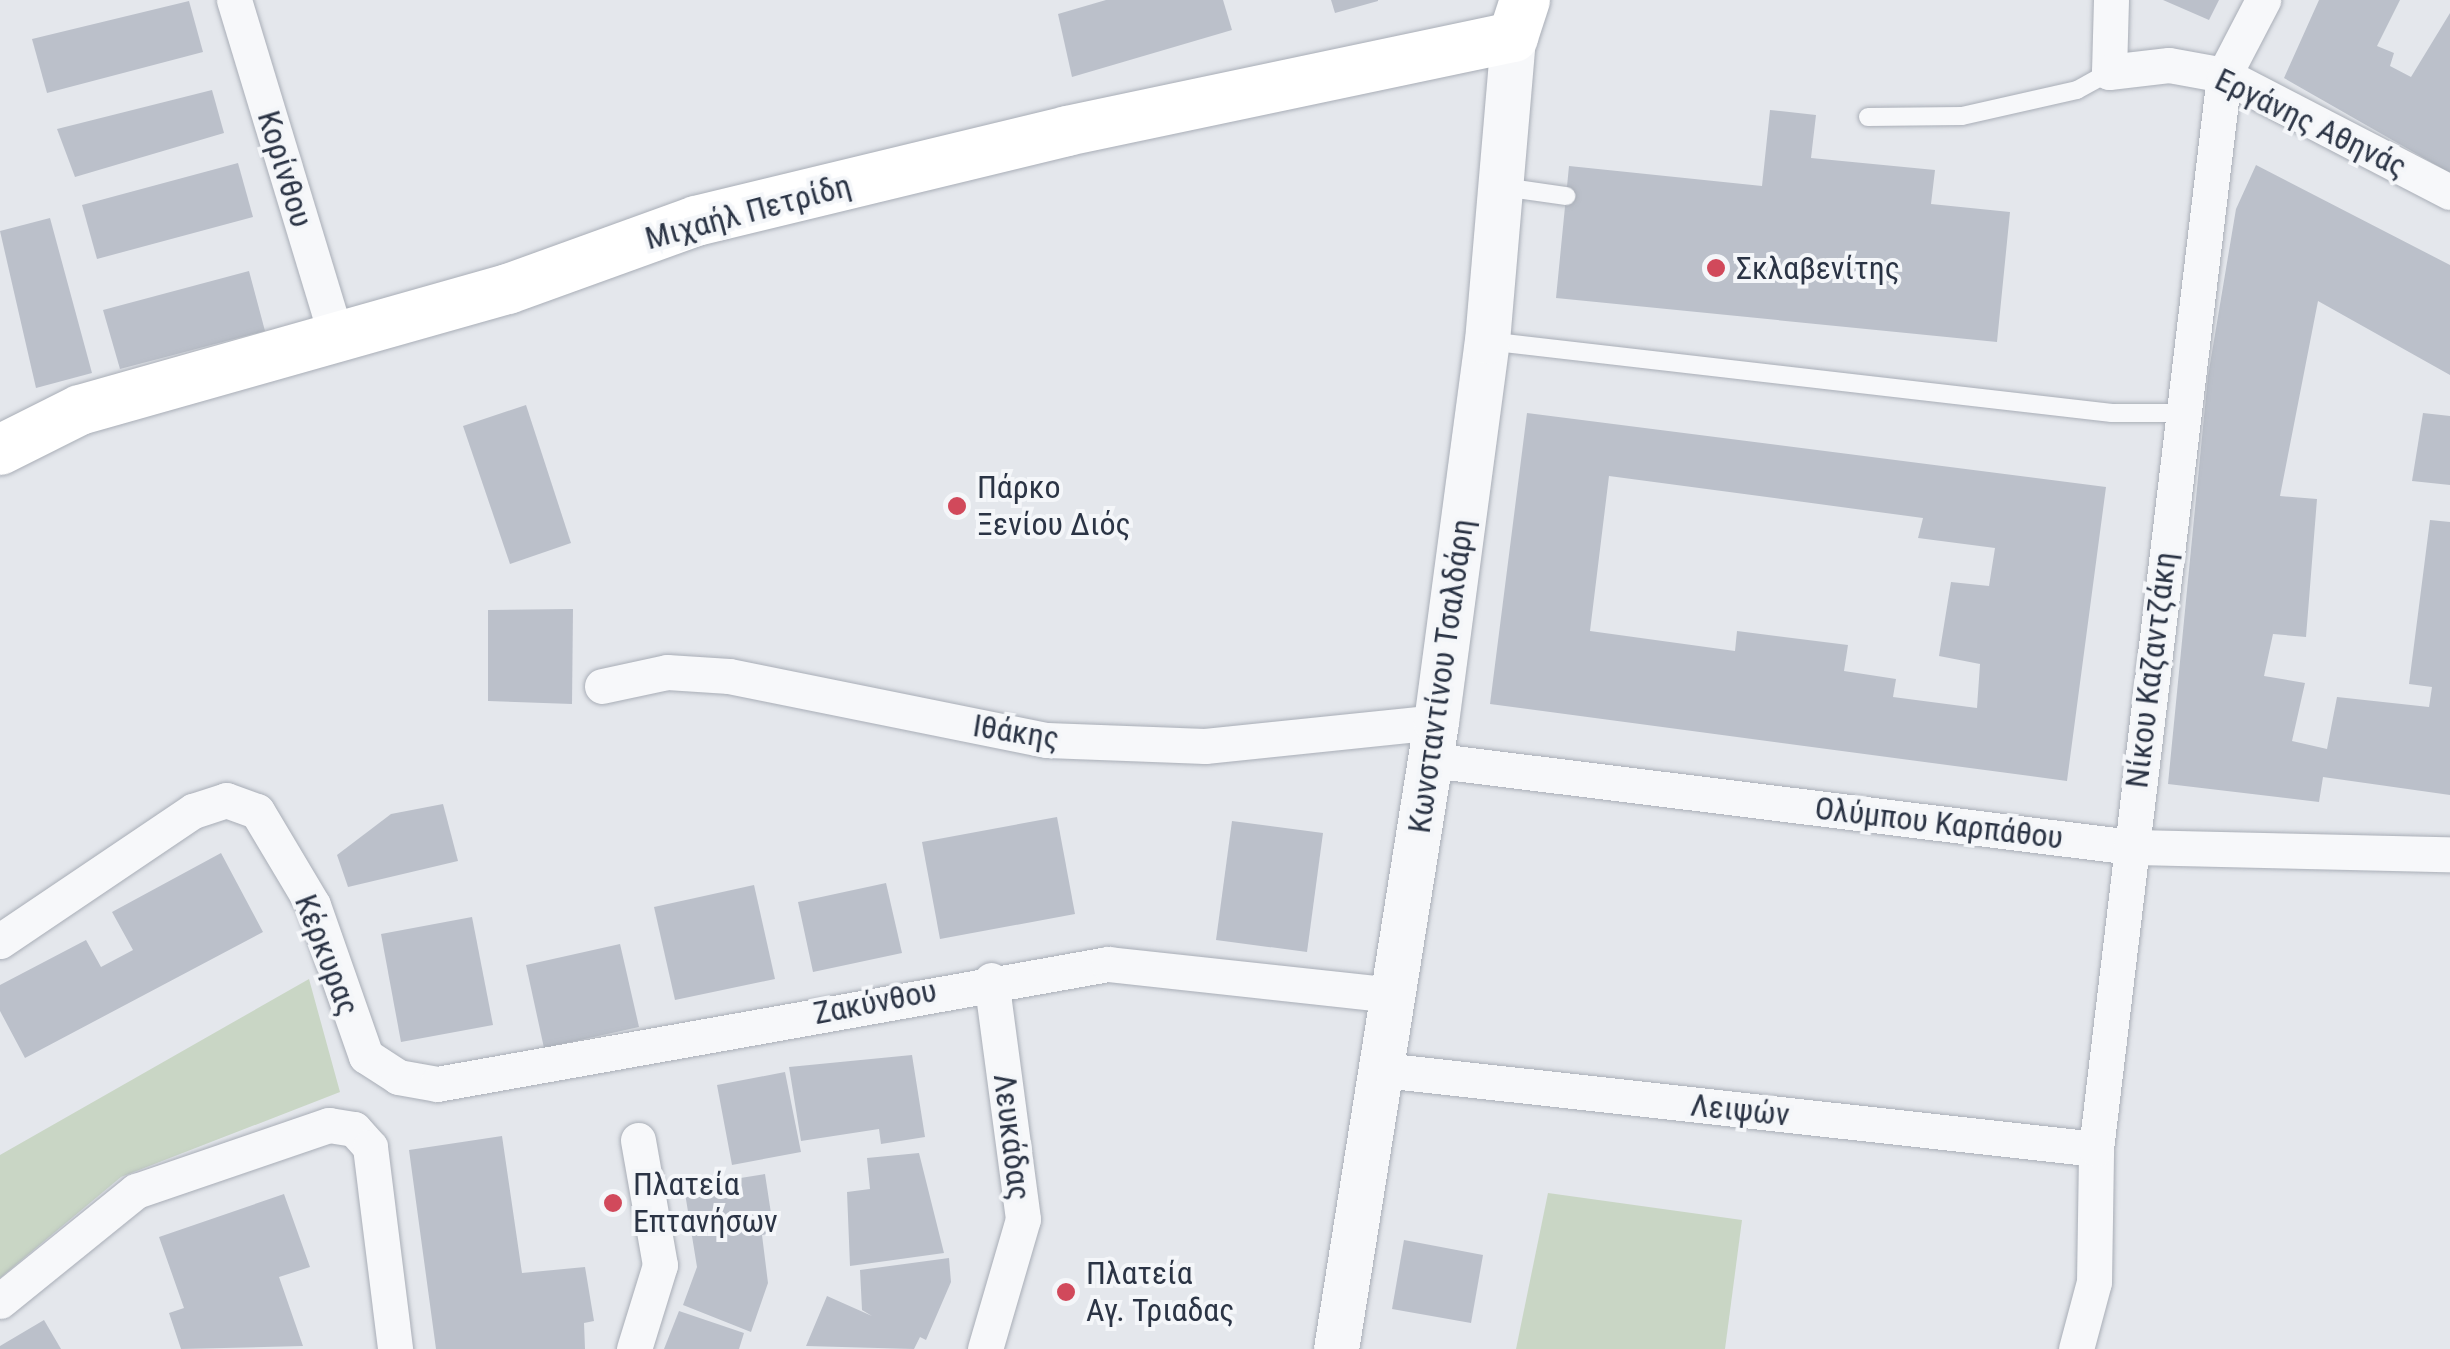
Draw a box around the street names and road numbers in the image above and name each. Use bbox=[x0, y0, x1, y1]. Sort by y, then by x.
street label: Εργάνης Αθηνάς bbox=[2209, 60, 2413, 186]
street label: Κορίνθου bbox=[249, 106, 321, 232]
street label: Μιχαήλ Πετρίδη bbox=[641, 166, 855, 258]
street label: Κωνσταντίνου Τσαλδάρη bbox=[1400, 517, 1482, 835]
street label: Νίκου Καζαντζάκη bbox=[2117, 550, 2185, 790]
street label: Ιθάκης bbox=[970, 706, 1062, 758]
street label: Ολύμπου Καρπάθου bbox=[1813, 789, 2065, 857]
street label: Κέρκυρας bbox=[286, 889, 368, 1021]
street label: Ζακύνθου bbox=[810, 971, 940, 1033]
street label: Λευκάδας bbox=[985, 1071, 1039, 1203]
street label: Λειψών bbox=[1689, 1086, 1791, 1134]

